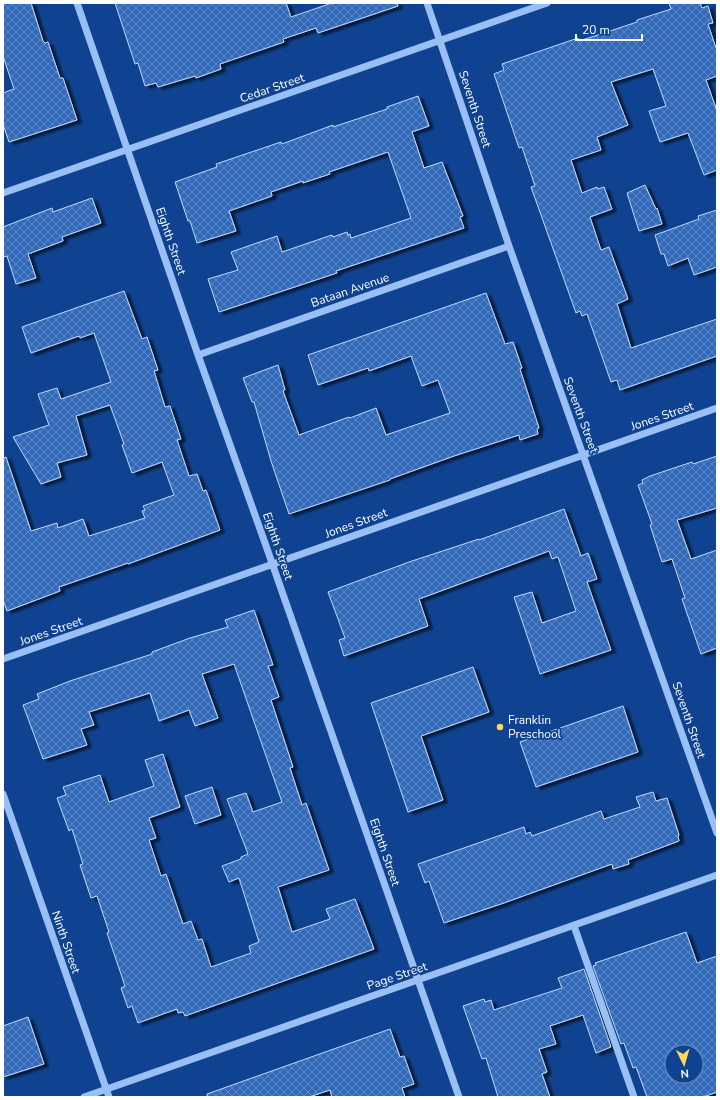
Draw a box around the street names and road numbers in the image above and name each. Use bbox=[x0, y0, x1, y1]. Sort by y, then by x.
street label: Cedar Street bbox=[237, 69, 307, 107]
street label: Seventh Street bbox=[455, 69, 495, 150]
street label: Eighth Street bbox=[152, 205, 190, 278]
street label: Bataan Avenue bbox=[309, 269, 391, 311]
street label: Seventh Street bbox=[560, 375, 602, 456]
street label: Jones Street bbox=[628, 398, 696, 435]
street label: Jones Street bbox=[322, 504, 390, 542]
street label: Eighth Street bbox=[259, 510, 297, 583]
street label: Jones Street bbox=[17, 613, 85, 650]
street label: Seventh Street bbox=[668, 680, 710, 761]
street label: Eighth Street bbox=[366, 816, 404, 889]
street label: Ninth Street bbox=[48, 909, 84, 976]
street label: Page Street bbox=[365, 958, 430, 994]

